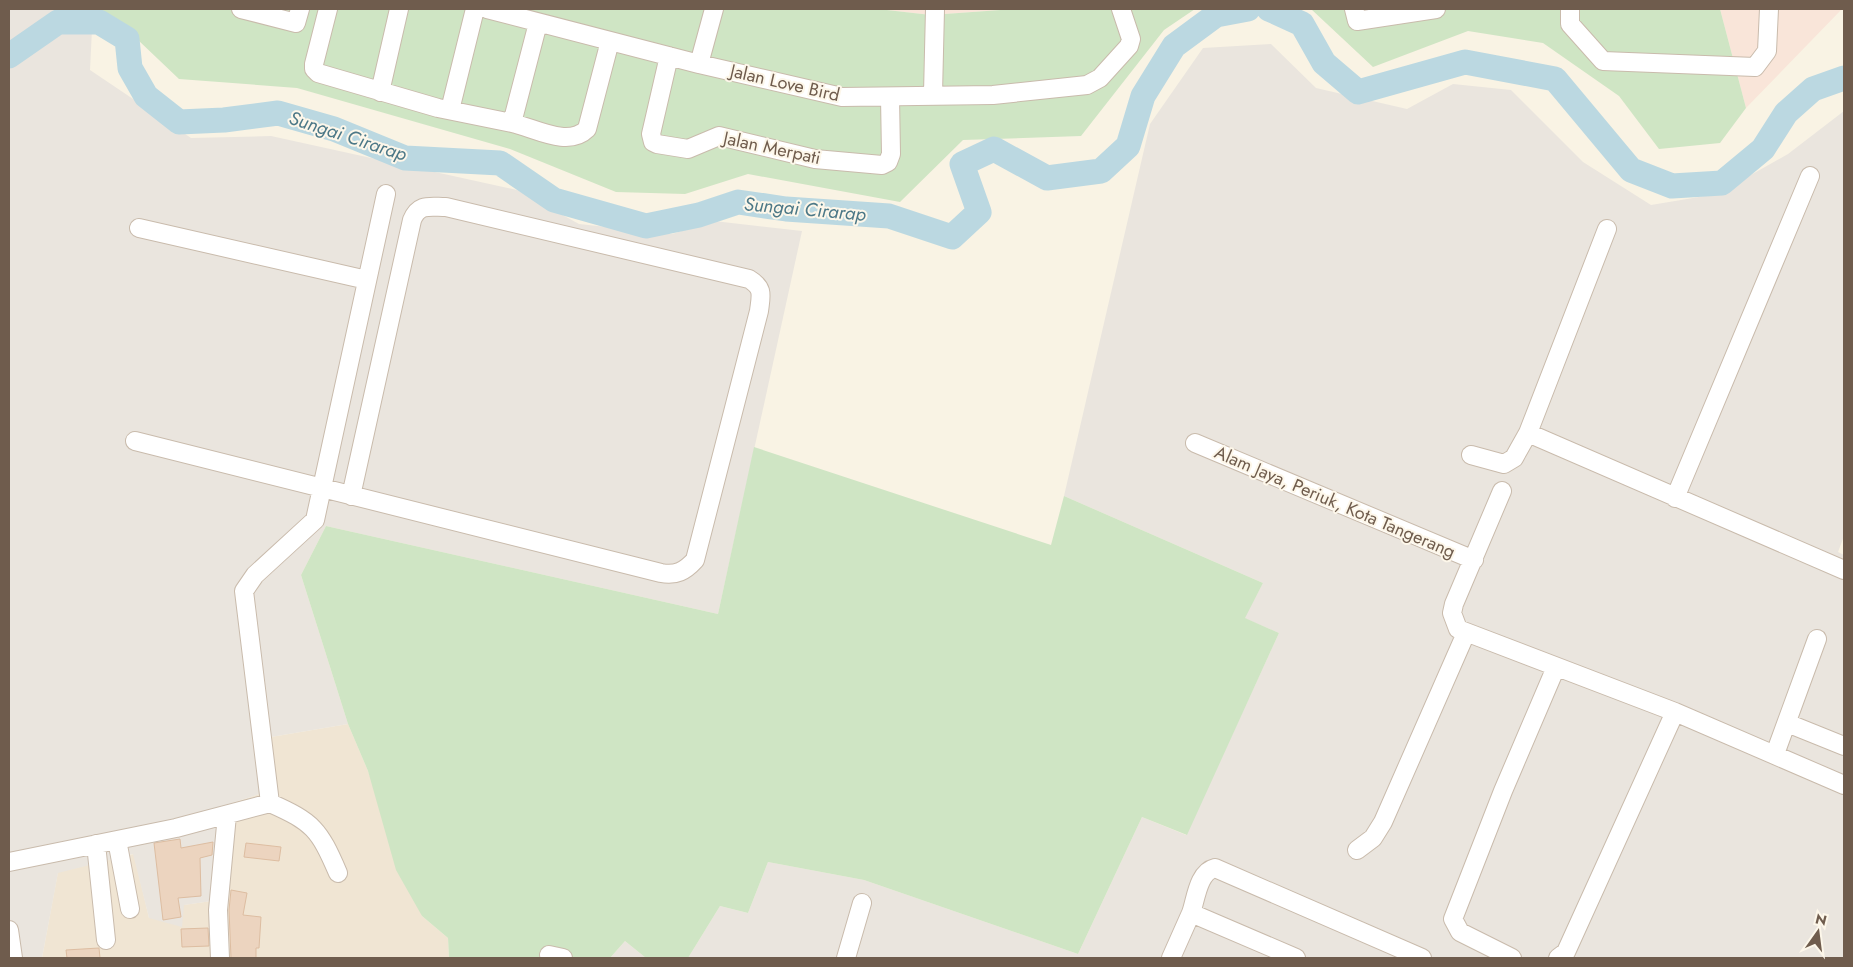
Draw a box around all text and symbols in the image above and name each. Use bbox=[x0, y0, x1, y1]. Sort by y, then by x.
street label: Jalan Love Bird bbox=[726, 57, 842, 108]
water label: Sungai Cirarap bbox=[286, 104, 411, 168]
street label: Jalan Merpati bbox=[719, 125, 823, 171]
water label: Sungai Cirarap bbox=[743, 190, 868, 228]
street label: Alam Jaya, Periuk, Kota Tangerang bbox=[1211, 439, 1459, 565]
north arrow bbox=[1793, 907, 1843, 957]
text: N bbox=[1813, 908, 1829, 930]

